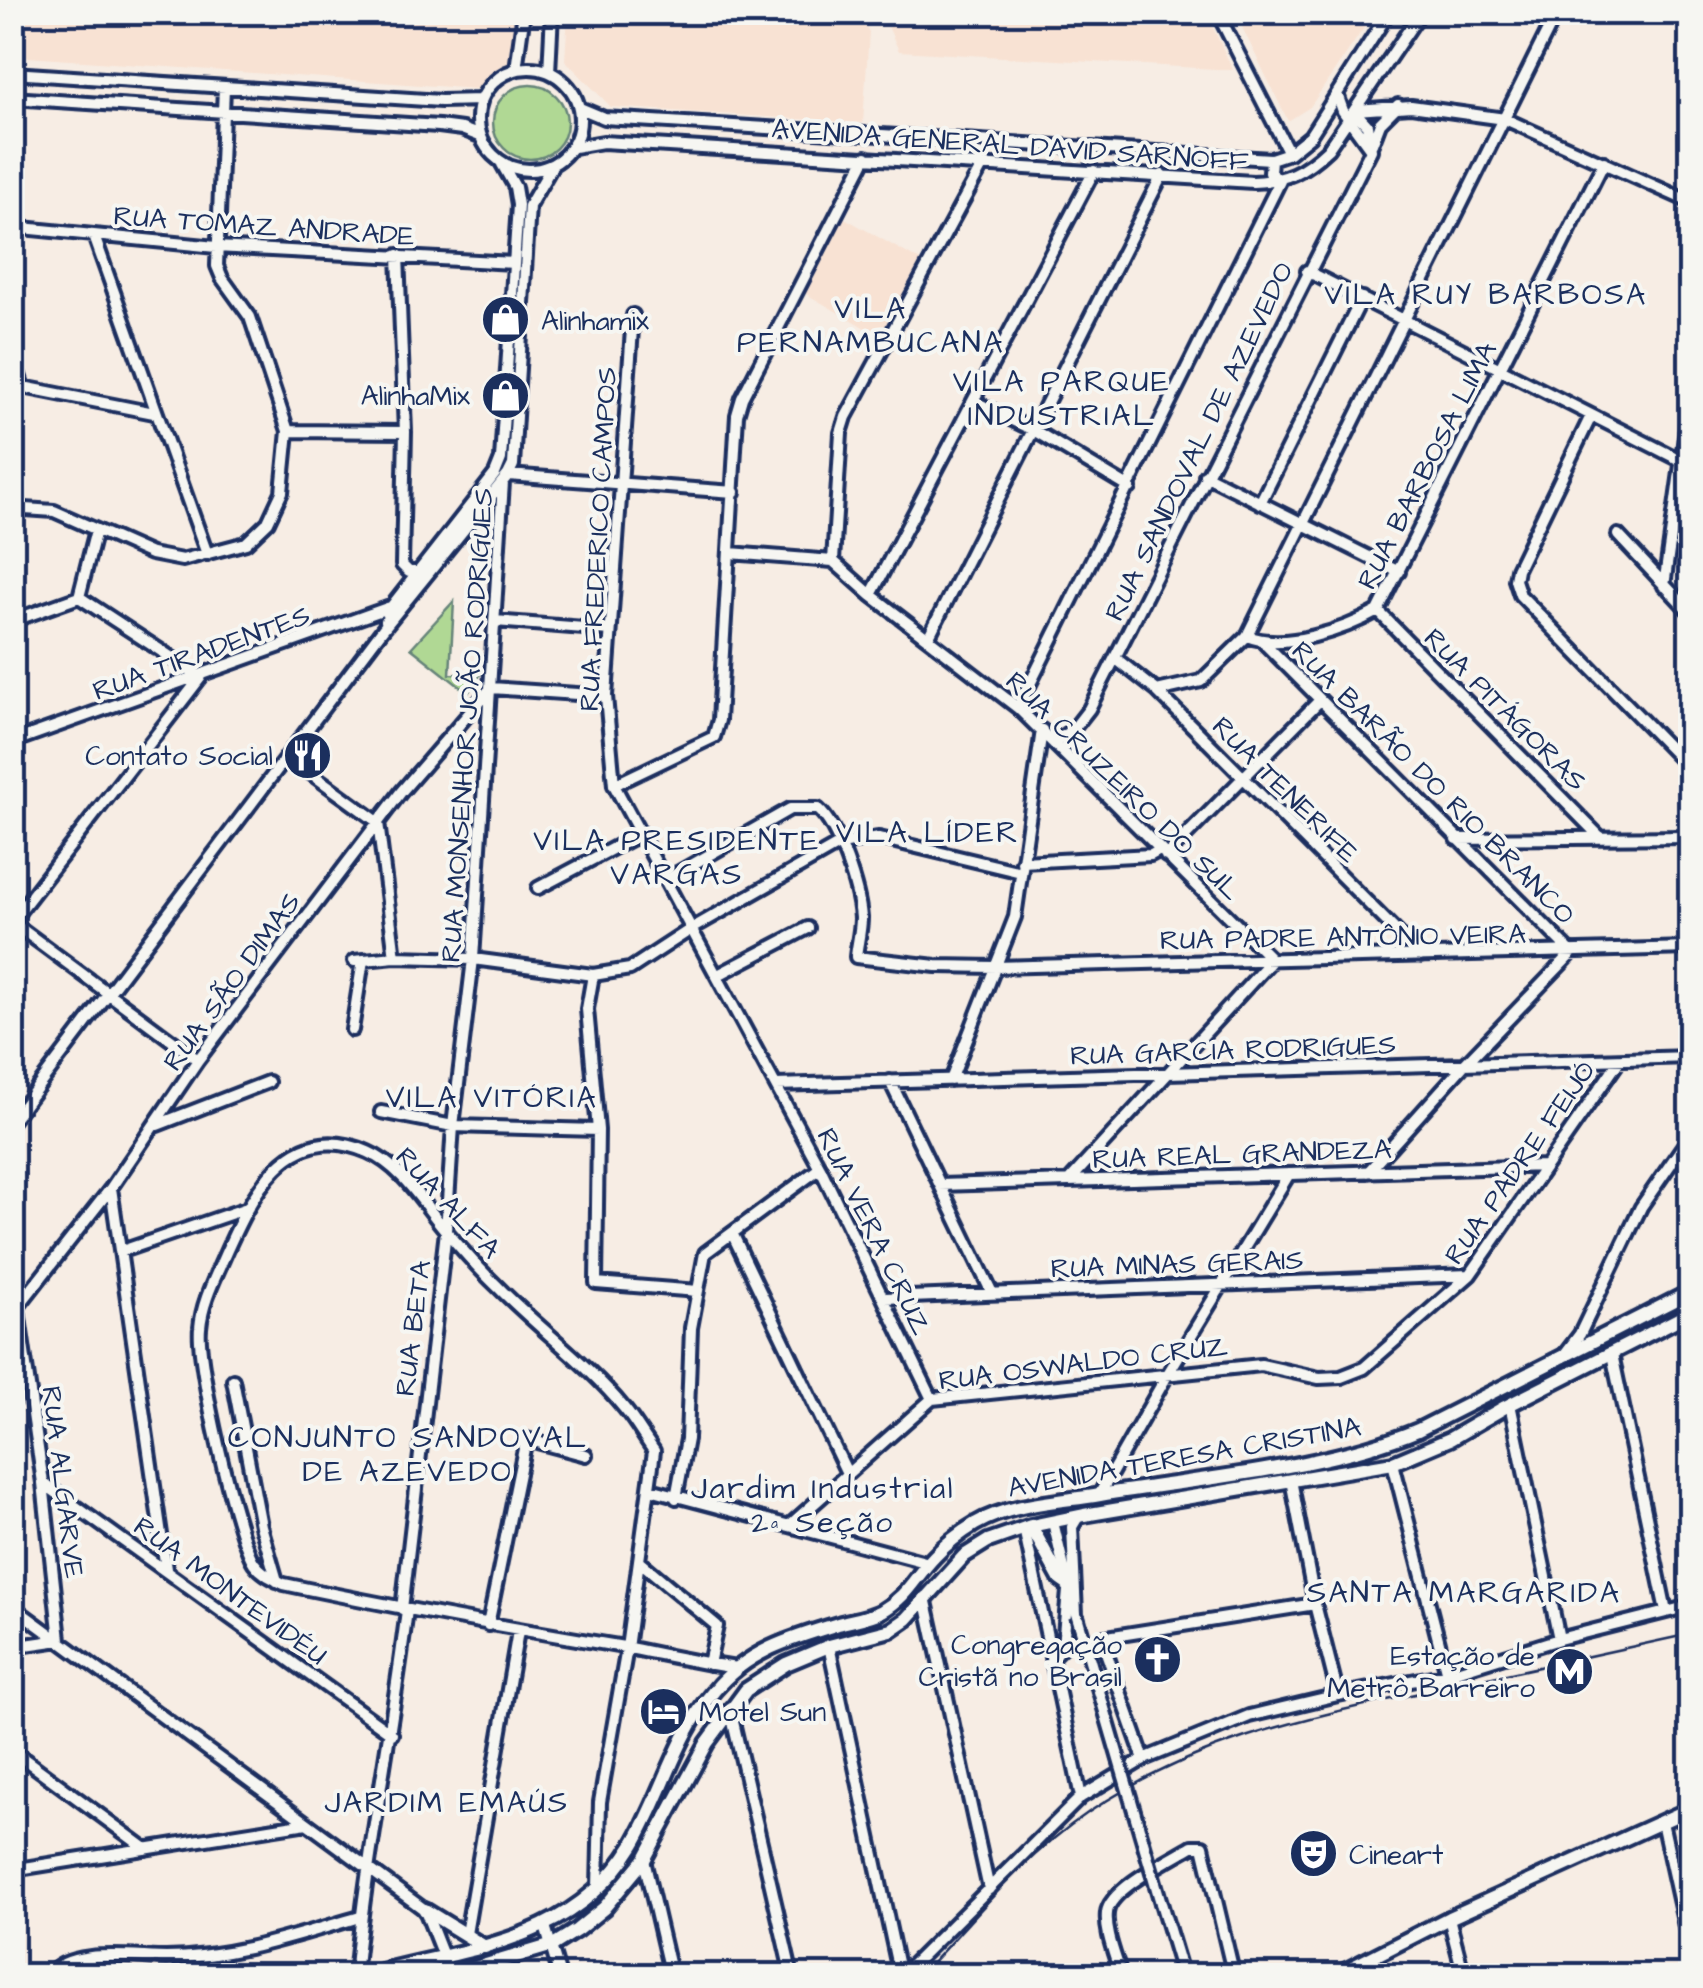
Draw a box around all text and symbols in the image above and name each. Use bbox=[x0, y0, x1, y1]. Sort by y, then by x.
street label: AVENIDA GENERAL DAVID SARNOFF bbox=[770, 109, 1250, 182]
street label: RUA TOMAZ ANDRADE bbox=[112, 197, 416, 256]
street label: RUA SANDOVAL DE AZEVEDO bbox=[1095, 256, 1303, 628]
district label: VILA RUY BARBOSA bbox=[1324, 274, 1648, 316]
district label: VILA PERNAMBUCANA bbox=[737, 288, 1005, 364]
shop icon: Alinhamix bbox=[480, 294, 532, 346]
place label: Alinhamix bbox=[541, 302, 650, 341]
street label: RUA BARBOSA LIMA bbox=[1348, 335, 1507, 596]
district label: VILA PARQUE INDUSTRIAL bbox=[953, 361, 1171, 437]
street label: RUA FREDERICO CAMPOS bbox=[570, 366, 627, 712]
shop icon: AlinhaMix bbox=[479, 369, 531, 421]
place label: AlinhaMix bbox=[361, 377, 471, 416]
street label: RUA MONSENHOR JOÃO RODRIGUES bbox=[431, 487, 504, 964]
street label: RUA TIRADENTES bbox=[87, 596, 316, 711]
street label: RUA PITÁGORAS bbox=[1415, 620, 1595, 800]
street label: RUA BARÃO DO RIO BRANCO bbox=[1282, 633, 1583, 934]
street label: RUA CRUZEIRO DO SUL bbox=[996, 663, 1250, 909]
street label: RUA TENERIFE bbox=[1203, 708, 1367, 872]
restaurant icon: Contato Social bbox=[282, 729, 334, 781]
place label: Contato Social bbox=[85, 737, 273, 776]
district label: VILA LÍDER bbox=[836, 812, 1020, 854]
district label: VILA PRESIDENTE VARGAS bbox=[533, 820, 821, 896]
street label: RUA SÃO DIMAS bbox=[154, 885, 310, 1079]
street label: RUA PADRE ANTÔNIO VEIRA bbox=[1160, 915, 1527, 960]
street label: RUA GARCIA RODRIGUES bbox=[1069, 1025, 1397, 1076]
street label: RUA PADRE FEIJÓ bbox=[1435, 1053, 1605, 1272]
district label: VILA VITÓRIA bbox=[386, 1077, 598, 1119]
street label: RUA VERA CRUZ bbox=[807, 1122, 941, 1342]
street label: RUA REAL GRANDEZA bbox=[1092, 1130, 1392, 1179]
street label: RUA ALFA bbox=[386, 1139, 510, 1267]
street label: RUA MINAS GERAIS bbox=[1050, 1241, 1304, 1288]
street label: RUA BETA bbox=[386, 1258, 441, 1398]
street label: RUA OSWALDO CRUZ bbox=[936, 1326, 1230, 1401]
street label: RUA ALGARVE bbox=[31, 1384, 94, 1581]
street label: AVENIDA TERESA CRISTINA bbox=[1005, 1407, 1364, 1508]
district label: CONJUNTO SANDOVAL DE AZEVEDO bbox=[228, 1417, 588, 1493]
district label: Jardim Industrial 2ª Seção bbox=[691, 1468, 955, 1544]
street label: RUA MONTEVIDÉU bbox=[125, 1508, 335, 1675]
district label: SANTA MARGARIDA bbox=[1307, 1572, 1621, 1614]
place label: Congregação Cristã no Brasil bbox=[918, 1626, 1122, 1697]
church icon: Congregação Cristã no Brasil bbox=[1131, 1634, 1183, 1686]
place label: Estação de Metrô Barreiro bbox=[1327, 1637, 1535, 1708]
metro station icon: Estação de Metrô Barreiro bbox=[1544, 1645, 1596, 1697]
hotel icon: Motel Sun bbox=[638, 1685, 690, 1737]
place label: Motel Sun bbox=[699, 1693, 826, 1732]
district label: JARDIM EMAÚS bbox=[324, 1782, 570, 1824]
theatre icon: Cineart bbox=[1288, 1828, 1340, 1880]
place label: Cineart bbox=[1349, 1836, 1444, 1875]

